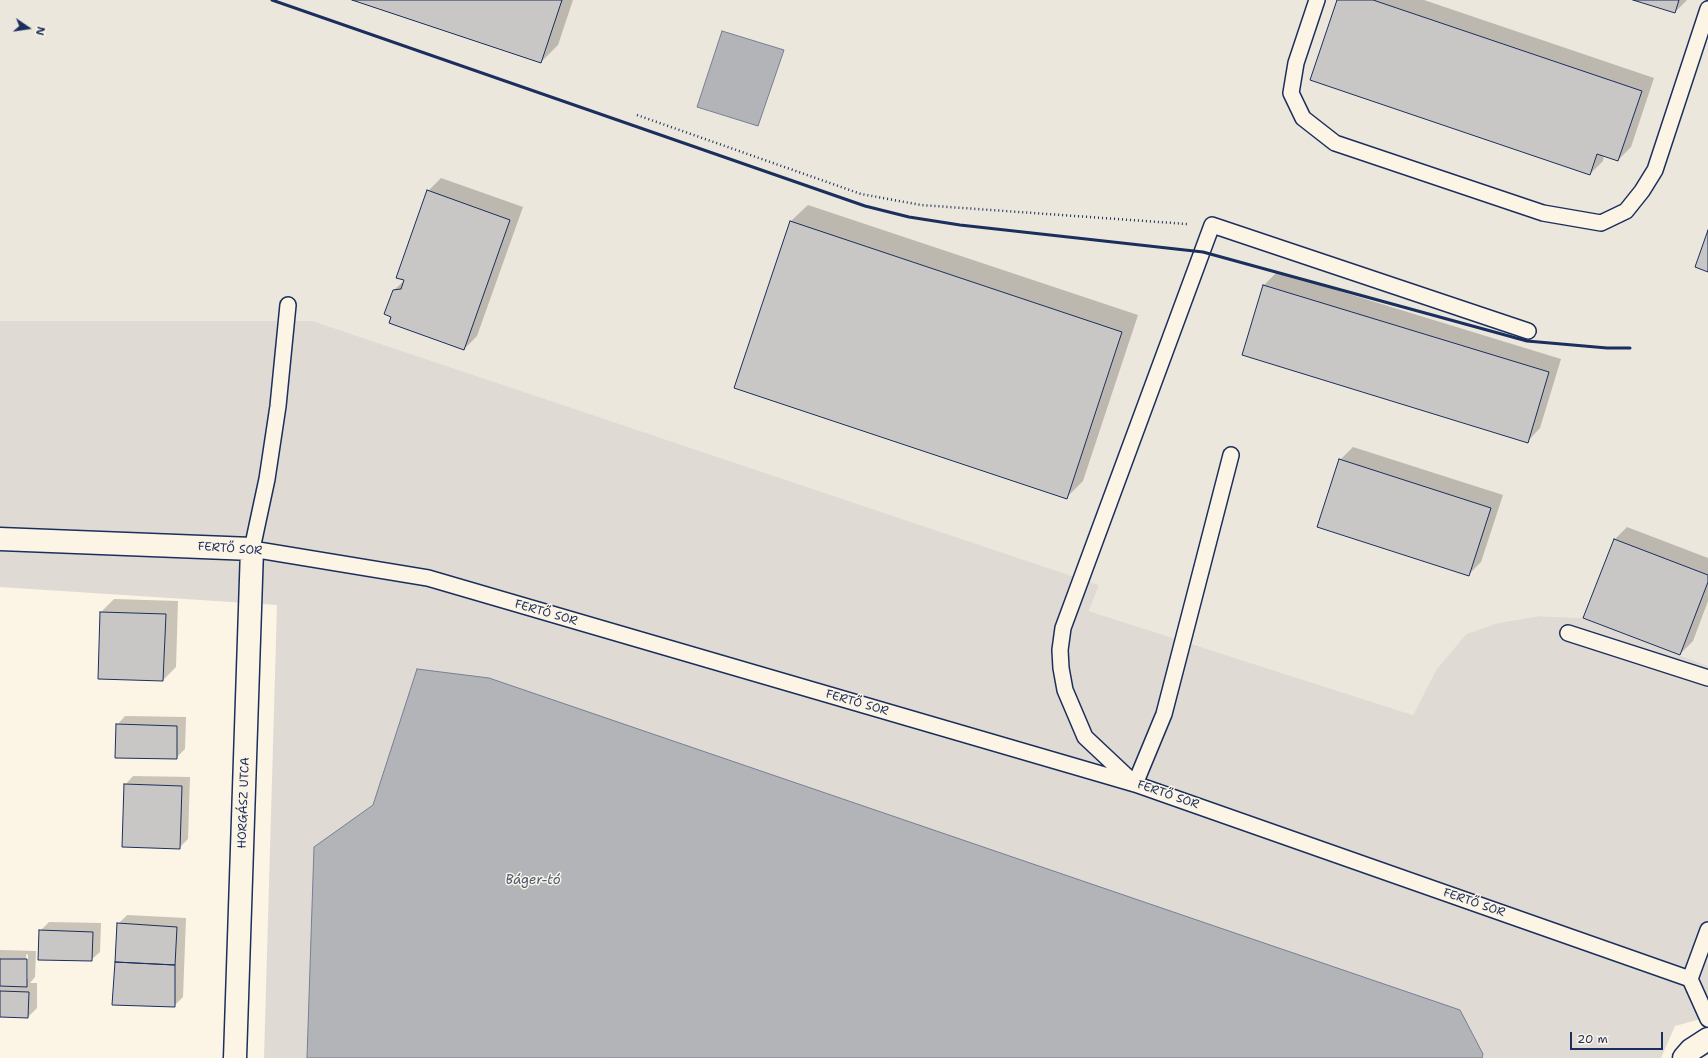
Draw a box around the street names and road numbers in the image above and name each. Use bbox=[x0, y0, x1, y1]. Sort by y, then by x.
street label: FERTŐ SOR bbox=[197, 540, 263, 558]
street label: FERTŐ SOR bbox=[513, 597, 579, 629]
street label: FERTŐ SOR bbox=[824, 687, 890, 719]
street label: HORGÁSZ UTCA bbox=[235, 757, 253, 849]
street label: FERTŐ SOR bbox=[1135, 778, 1201, 812]
street label: FERTŐ SOR bbox=[1441, 886, 1507, 920]

